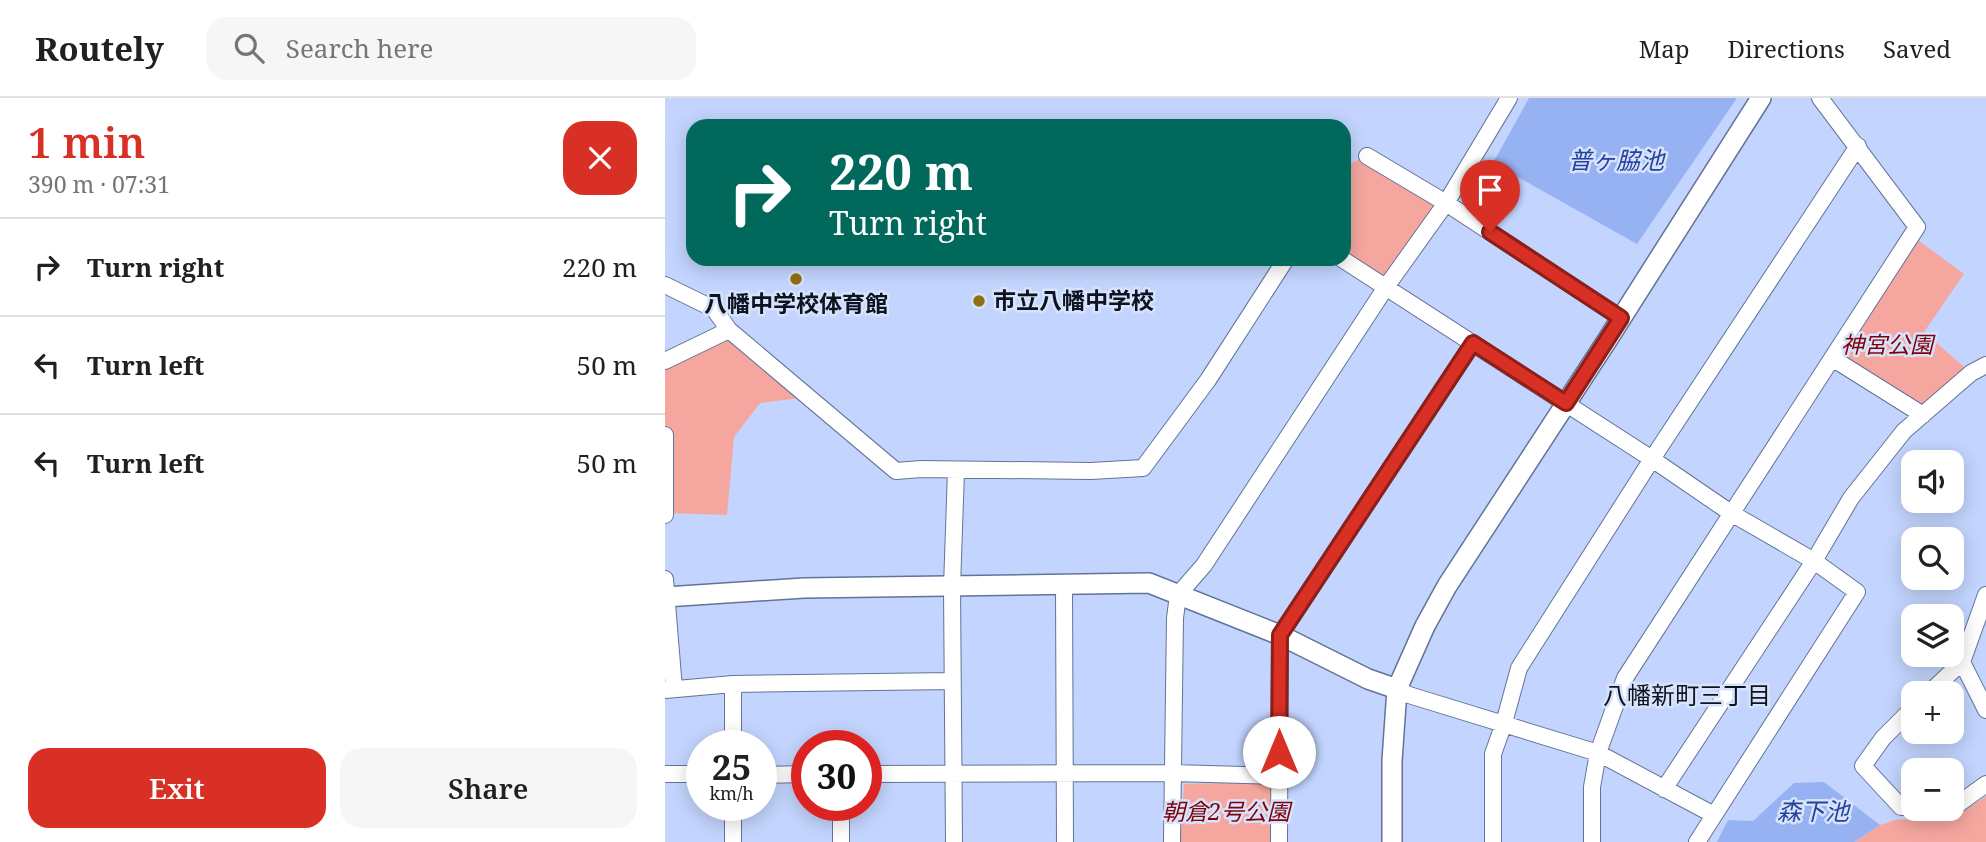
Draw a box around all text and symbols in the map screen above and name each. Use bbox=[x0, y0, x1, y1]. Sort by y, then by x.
search box bbox=[206, 17, 696, 80]
text: Routely bbox=[35, 26, 164, 71]
icon: search bbox=[230, 29, 268, 67]
text: Search here bbox=[286, 30, 433, 66]
text: Map bbox=[1639, 32, 1690, 65]
text: Directions bbox=[1728, 32, 1845, 65]
text: Saved bbox=[1883, 32, 1951, 65]
text: 1 min bbox=[28, 113, 145, 170]
button: close bbox=[563, 121, 637, 195]
text: 220 m bbox=[829, 138, 973, 204]
water label: 普ヶ脇池 bbox=[1568, 143, 1666, 176]
icon: right bbox=[714, 147, 805, 238]
pin bbox=[1460, 160, 1520, 232]
text: 390 m · 07:31 bbox=[28, 168, 170, 200]
icon: arrive bbox=[1471, 171, 1509, 209]
text: Turn right bbox=[829, 201, 987, 244]
icon: right bbox=[28, 248, 66, 286]
text: Turn right bbox=[87, 249, 224, 285]
text: 220 m bbox=[562, 249, 637, 285]
marker: 八幡中学校体育館 bbox=[788, 271, 804, 287]
place label: 市立八幡中学校 bbox=[993, 284, 1154, 316]
place label: 八幡中学校体育館 bbox=[704, 287, 888, 319]
marker: 市立八幡中学校 bbox=[971, 293, 987, 309]
park label: 神宮公園 bbox=[1841, 328, 1936, 360]
icon: left bbox=[28, 346, 66, 384]
text: Turn left bbox=[87, 347, 204, 383]
text: 50 m bbox=[577, 347, 637, 383]
icon: left bbox=[28, 444, 66, 482]
text: Turn left bbox=[87, 445, 204, 481]
text: 50 m bbox=[577, 445, 637, 481]
map controls bbox=[1901, 450, 1964, 821]
button: sound bbox=[1901, 450, 1964, 513]
button: search bbox=[1901, 527, 1964, 590]
button: layers bbox=[1901, 604, 1964, 667]
district label: 八幡新町三丁目 bbox=[1603, 678, 1771, 711]
button: + bbox=[1901, 681, 1964, 744]
position arrow bbox=[1242, 715, 1316, 789]
speed limit sign: 30 bbox=[791, 730, 882, 821]
text: 25 bbox=[712, 743, 751, 790]
button: Exit bbox=[28, 748, 326, 828]
button: Share bbox=[340, 748, 637, 828]
button: − bbox=[1901, 758, 1964, 821]
text: km/h bbox=[709, 781, 754, 805]
water label: 森下池 bbox=[1777, 794, 1851, 827]
park label: 朝倉2号公園 bbox=[1162, 795, 1293, 827]

